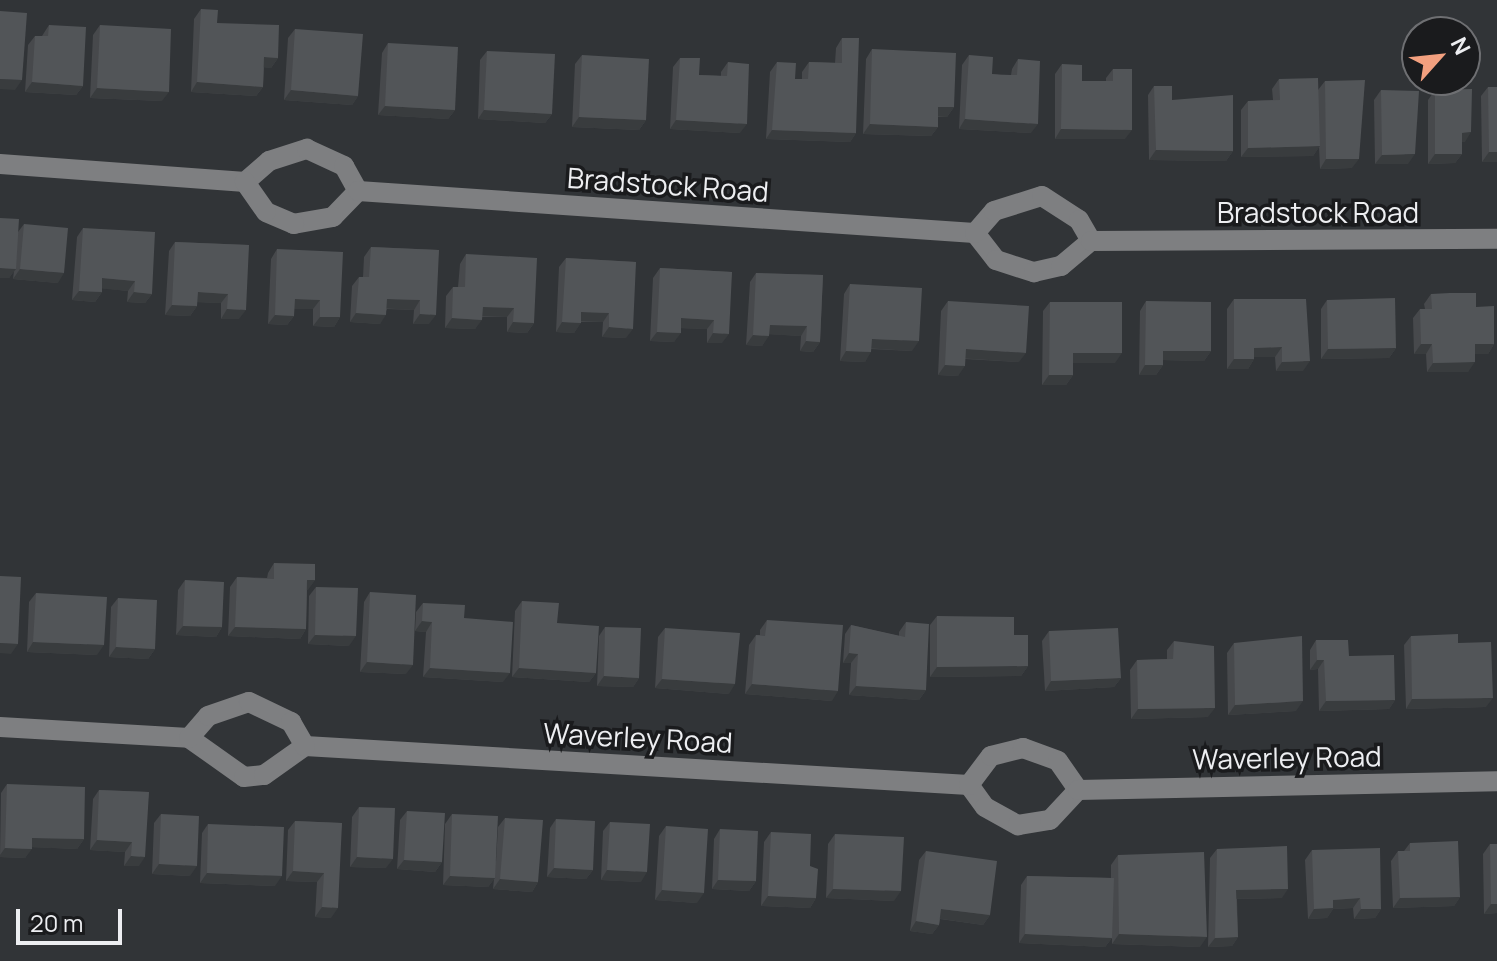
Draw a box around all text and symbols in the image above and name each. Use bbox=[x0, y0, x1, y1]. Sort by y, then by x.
north arrow bbox=[1401, 16, 1481, 96]
text: N bbox=[1444, 32, 1478, 60]
street label: Bradstock Road bbox=[566, 160, 770, 208]
street label: Bradstock Road bbox=[1217, 195, 1419, 229]
street label: Waverley Road bbox=[543, 715, 733, 759]
street label: Waverley Road bbox=[1192, 739, 1382, 775]
scale bar bbox=[20, 893, 126, 943]
text: 20 m bbox=[30, 906, 83, 939]

